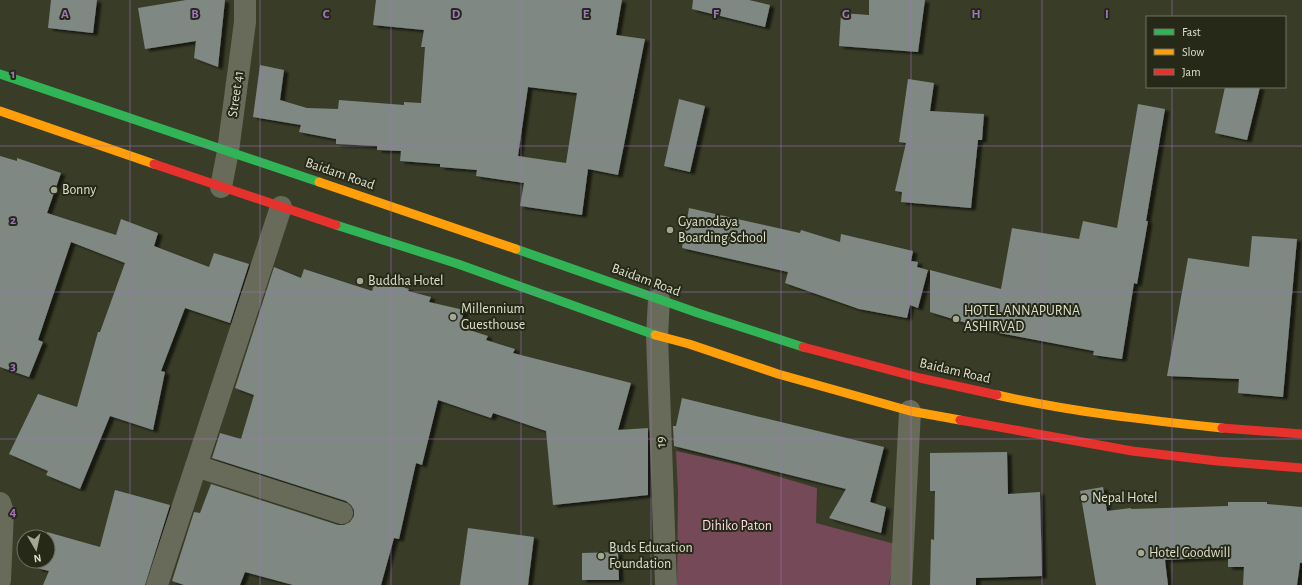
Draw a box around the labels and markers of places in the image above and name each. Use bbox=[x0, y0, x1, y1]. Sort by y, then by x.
place label: Bonny bbox=[62, 183, 96, 197]
marker: Bonny bbox=[49, 185, 59, 195]
place label: Gyanodaya Boarding School bbox=[678, 215, 766, 245]
marker: Gyanodaya Boarding School bbox=[665, 225, 675, 235]
place label: Buddha Hotel bbox=[368, 274, 444, 288]
marker: Buddha Hotel bbox=[355, 276, 365, 286]
place label: Millennium Guesthouse bbox=[461, 302, 525, 332]
place label: HOTEL ANNAPURNA ASHIRVAD bbox=[964, 304, 1080, 334]
marker: Millennium Guesthouse bbox=[448, 312, 458, 322]
marker: HOTEL ANNAPURNA ASHIRVAD bbox=[951, 314, 961, 324]
place label: Nepal Hotel bbox=[1092, 491, 1157, 505]
marker: Nepal Hotel bbox=[1079, 493, 1089, 503]
place label: Buds Education Foundation bbox=[609, 541, 693, 571]
place label: Hotel Goodwill bbox=[1149, 546, 1231, 560]
marker: Hotel Goodwill bbox=[1136, 548, 1146, 558]
marker: Buds Education Foundation bbox=[596, 551, 606, 561]

